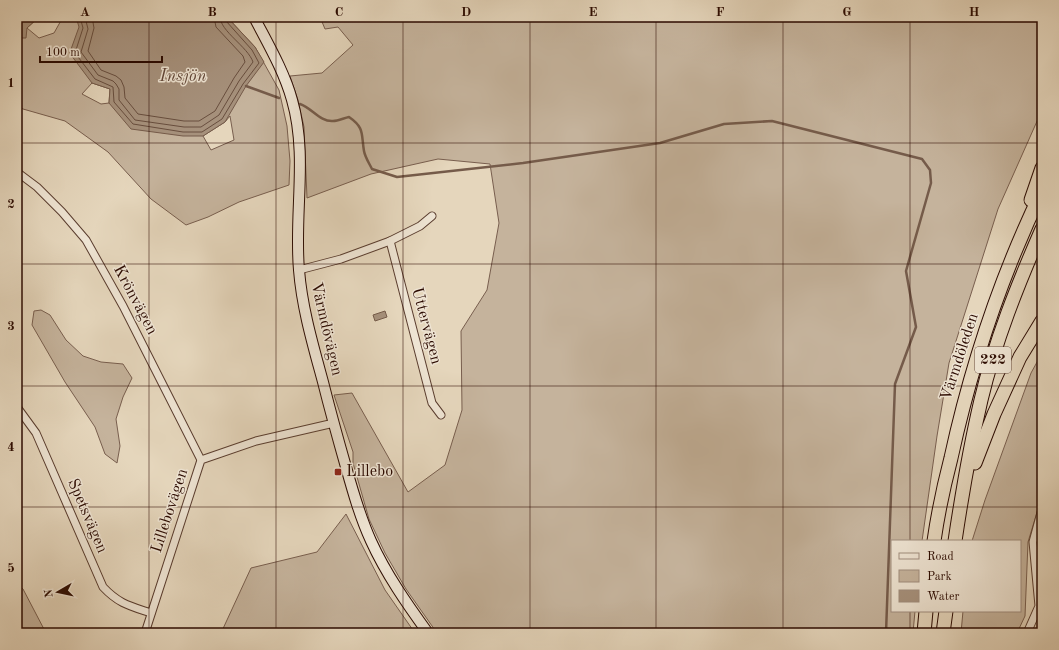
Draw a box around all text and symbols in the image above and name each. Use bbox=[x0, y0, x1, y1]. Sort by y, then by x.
text: A bbox=[80, 6, 90, 19]
text: B bbox=[207, 6, 217, 19]
text: C bbox=[335, 6, 343, 19]
text: D bbox=[461, 6, 471, 19]
text: E bbox=[589, 6, 598, 19]
text: F bbox=[716, 6, 725, 19]
text: G bbox=[842, 6, 852, 19]
text: H bbox=[969, 6, 980, 19]
scale bar bbox=[40, 38, 162, 64]
text: 100 m bbox=[46, 47, 80, 59]
water label: Insjön bbox=[159, 68, 207, 85]
text: 1 bbox=[7, 77, 15, 90]
text: 2 bbox=[7, 198, 15, 211]
street label: Krönvägen bbox=[110, 263, 160, 338]
street label: Värmdövägen bbox=[307, 281, 345, 378]
street label: Uttervägen bbox=[408, 286, 444, 366]
street label: Värmdöleden bbox=[938, 311, 982, 403]
text: 3 bbox=[7, 320, 15, 333]
road number: 222 bbox=[975, 347, 1011, 373]
text: 4 bbox=[7, 441, 15, 454]
place label: Lillebo bbox=[346, 464, 393, 480]
street label: Lillebovägen bbox=[149, 467, 191, 555]
marker: Lillebo bbox=[333, 467, 343, 477]
street label: Spetsvägen bbox=[64, 476, 110, 556]
legend bbox=[891, 540, 1021, 612]
text: Road bbox=[927, 551, 954, 563]
text: 5 bbox=[7, 562, 15, 575]
text: Park bbox=[927, 571, 952, 583]
north arrow bbox=[38, 572, 78, 612]
text: N bbox=[43, 588, 56, 598]
text: Water bbox=[927, 591, 960, 603]

